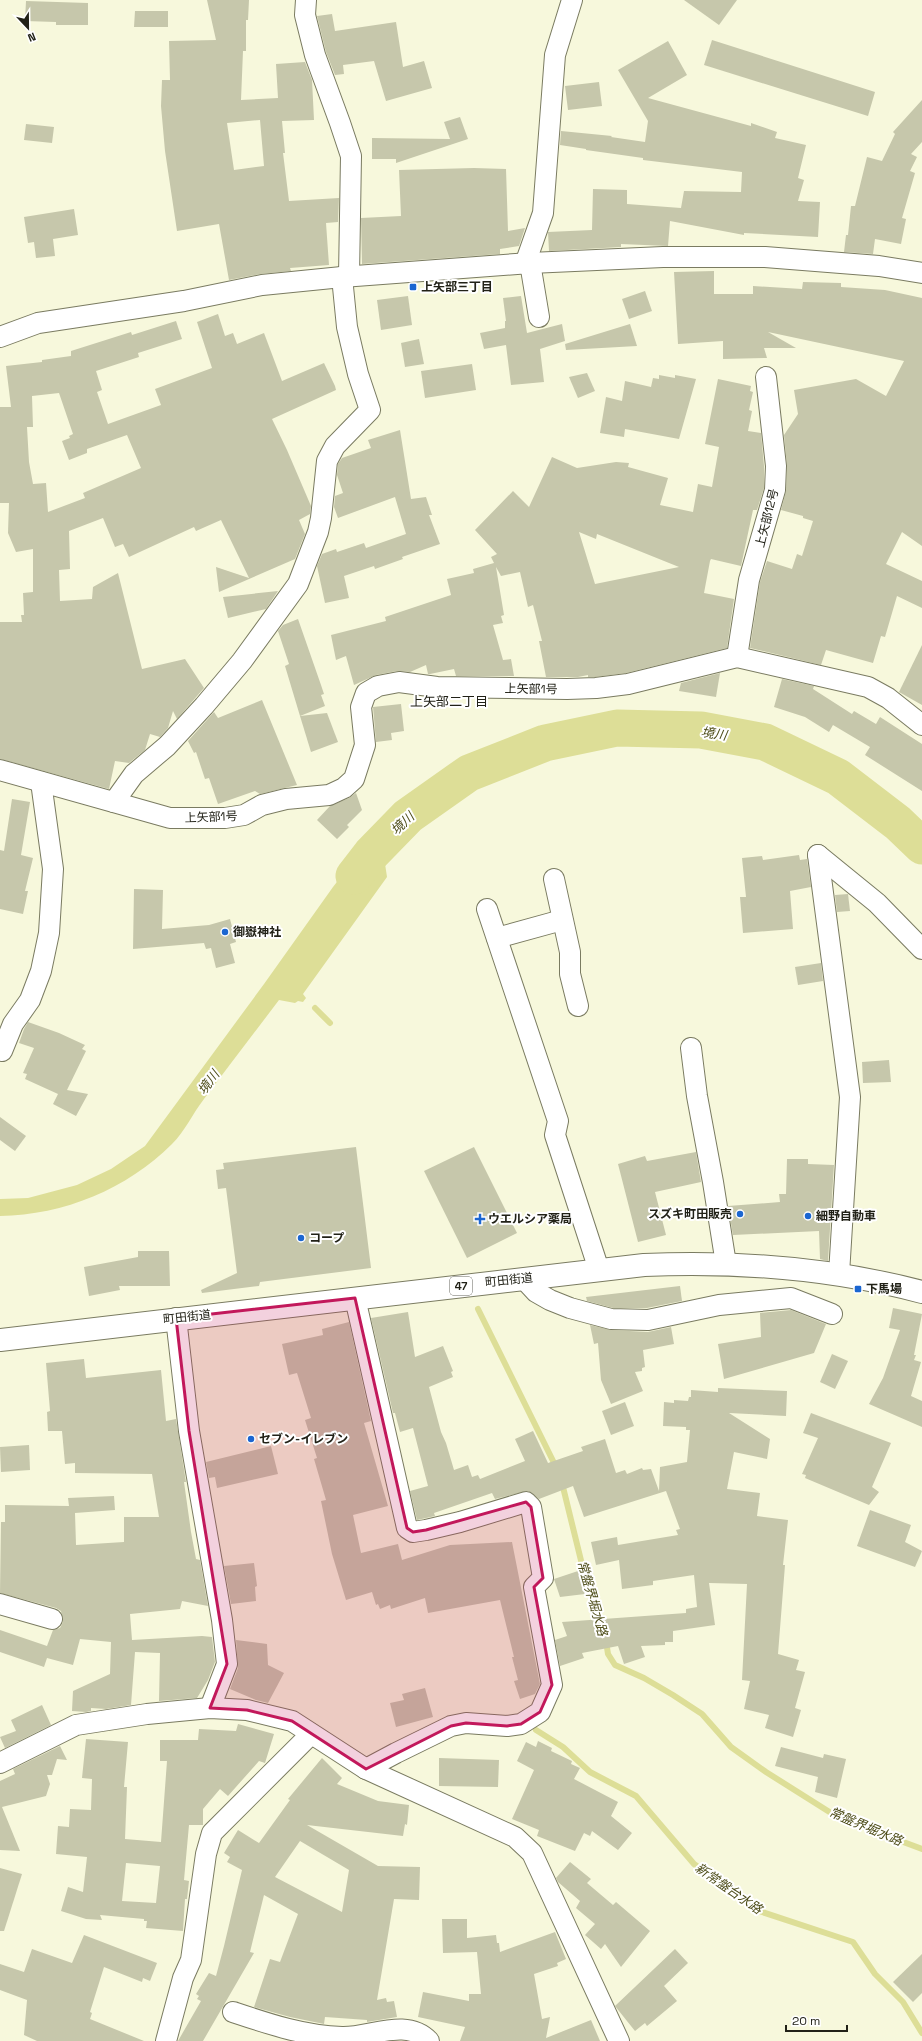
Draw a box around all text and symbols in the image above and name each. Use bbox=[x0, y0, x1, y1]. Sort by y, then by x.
north arrow bbox=[8, 8, 48, 48]
text: N bbox=[26, 29, 38, 45]
place label: 上矢部三丁目 bbox=[421, 279, 493, 295]
marker: 上矢部三丁目 bbox=[408, 282, 418, 292]
street label: 上矢部12号 bbox=[752, 487, 782, 549]
street label: 上矢部1号 bbox=[504, 681, 558, 697]
district label: 上矢部二丁目 bbox=[410, 693, 488, 710]
water label: 境川 bbox=[700, 723, 730, 744]
water label: 境川 bbox=[387, 807, 419, 838]
street label: 上矢部1号 bbox=[184, 808, 238, 826]
place label: 御嶽神社 bbox=[233, 924, 281, 940]
marker: 御嶽神社 bbox=[220, 927, 230, 937]
water label: 境川 bbox=[194, 1065, 224, 1098]
place label: スズキ町田販売 bbox=[648, 1206, 732, 1222]
place label: 細野自動車 bbox=[816, 1208, 876, 1224]
marker: スズキ町田販売 bbox=[735, 1209, 745, 1219]
place label: ウエルシア薬局 bbox=[488, 1211, 572, 1227]
marker: 細野自動車 bbox=[803, 1211, 813, 1221]
marker: ウエルシア薬局 bbox=[475, 1214, 485, 1224]
place label: コープ bbox=[309, 1230, 344, 1246]
marker: コープ bbox=[296, 1233, 306, 1243]
street label: 町田街道 bbox=[484, 1270, 534, 1290]
road number: 47 bbox=[450, 1277, 472, 1295]
place label: 下馬場 bbox=[866, 1281, 902, 1297]
marker: 下馬場 bbox=[853, 1284, 863, 1294]
street label: 町田街道 bbox=[162, 1307, 212, 1327]
place label: セブン-イレブン bbox=[259, 1431, 348, 1447]
marker: セブン-イレブン bbox=[246, 1434, 256, 1444]
water label: 常盤界堀水路 bbox=[574, 1558, 612, 1639]
water label: 常盤界堀水路 bbox=[827, 1803, 906, 1850]
water label: 新常盤台水路 bbox=[692, 1859, 766, 1918]
scale bar bbox=[786, 2007, 847, 2033]
text: 20 m bbox=[792, 2013, 820, 2029]

